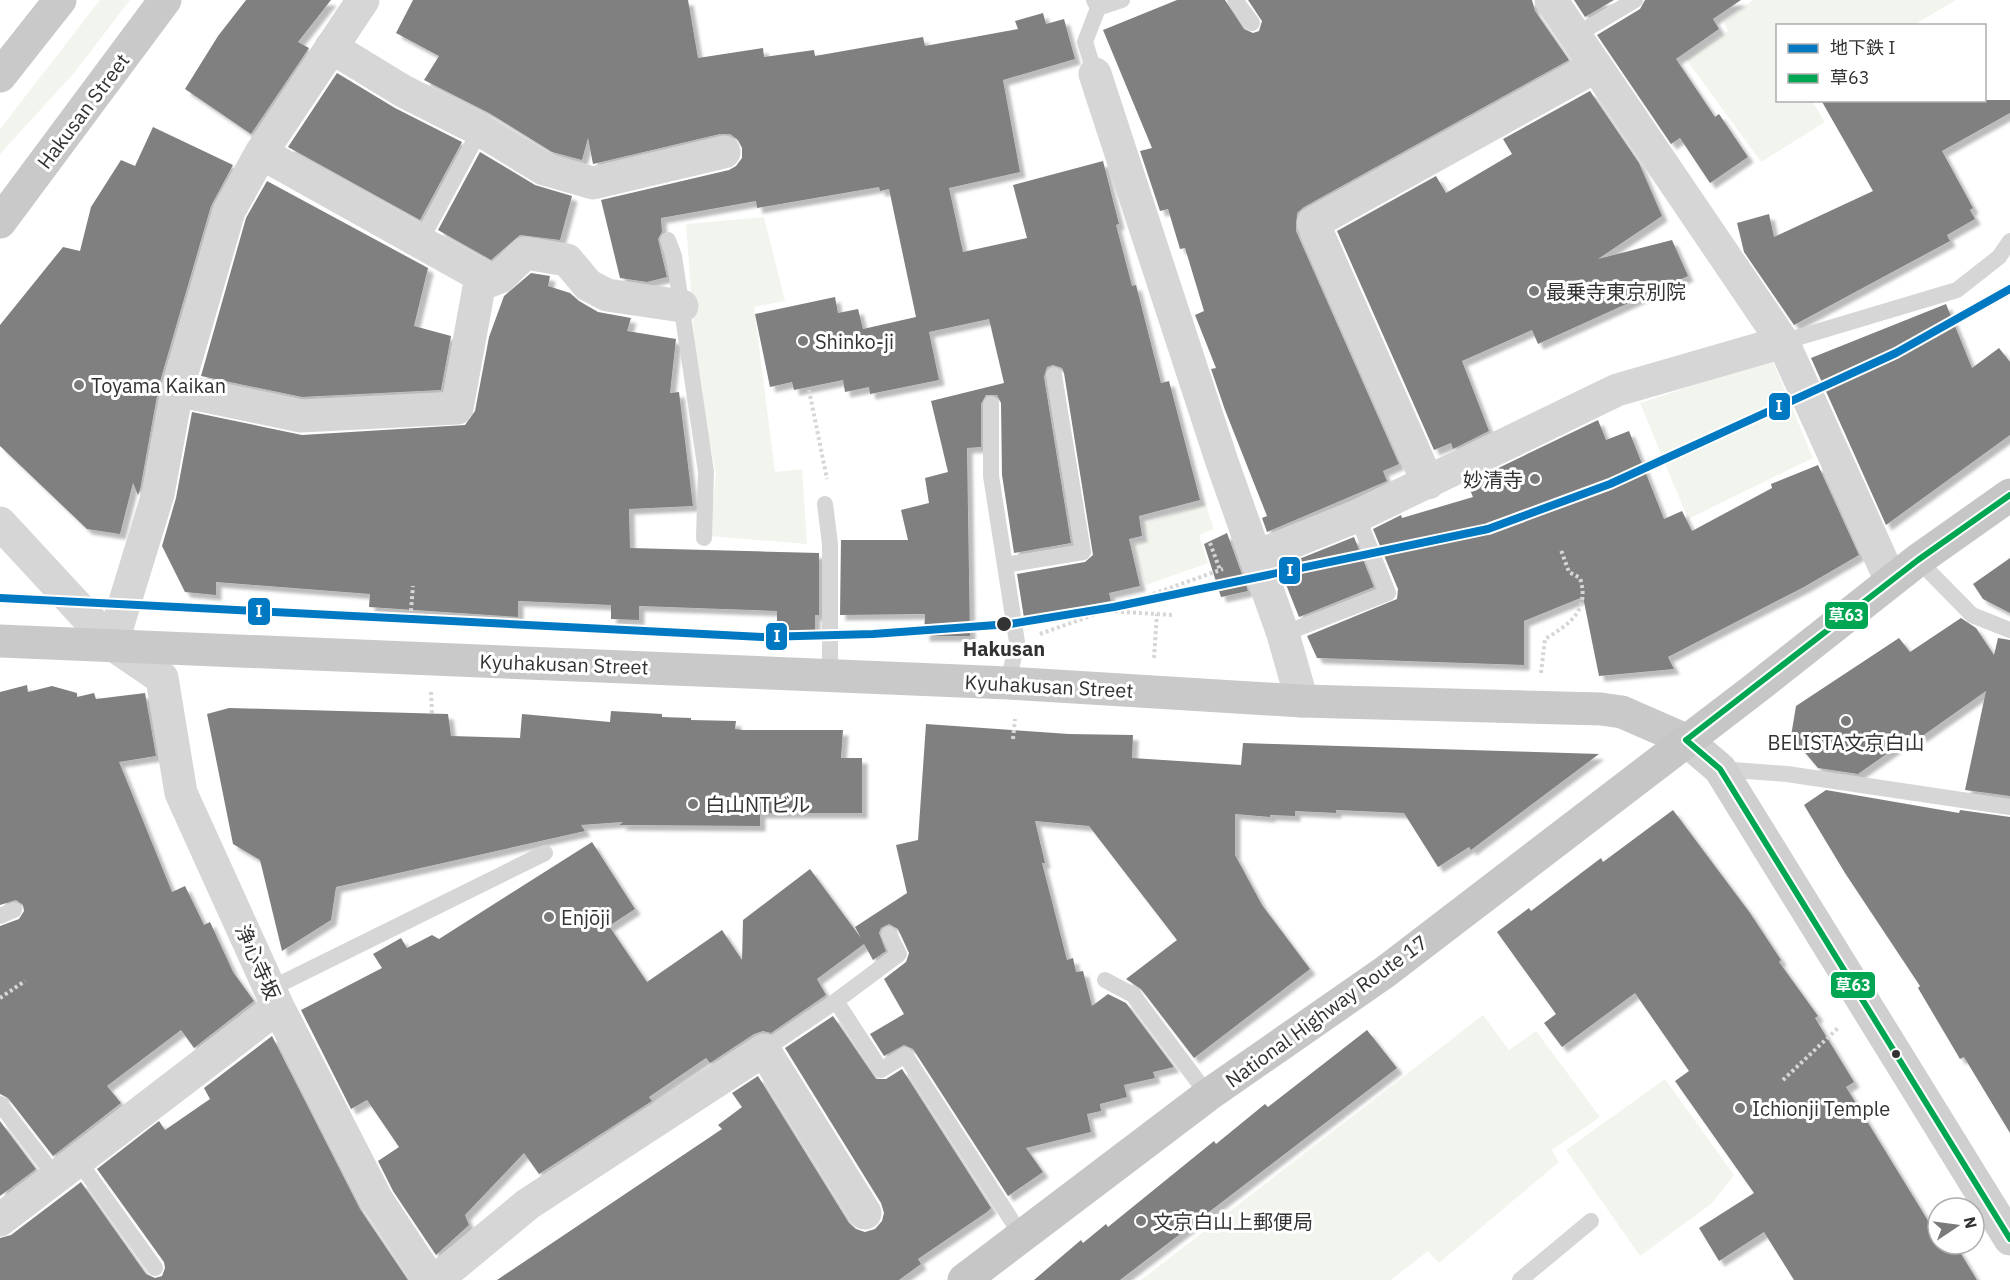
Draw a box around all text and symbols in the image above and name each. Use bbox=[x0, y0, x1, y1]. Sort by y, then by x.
legend bbox=[1776, 24, 1986, 102]
text: 地下鉄 I bbox=[1830, 36, 1895, 59]
street label: Hakusan Street bbox=[31, 48, 135, 174]
text: 草63 bbox=[1830, 66, 1870, 89]
place label: 最乗寺東京別院 bbox=[1546, 278, 1686, 305]
marker: 最乗寺東京別院 bbox=[1527, 284, 1541, 298]
place label: Shinko-ji bbox=[815, 328, 894, 355]
marker: Shinko-ji bbox=[796, 334, 810, 348]
place label: Toyama Kaikan bbox=[91, 372, 226, 399]
marker: Toyama Kaikan bbox=[72, 378, 86, 392]
line badge: I bbox=[1768, 392, 1791, 421]
text: I bbox=[1776, 396, 1783, 416]
place label: 妙清寺 bbox=[1463, 466, 1523, 493]
marker: 妙清寺 bbox=[1528, 472, 1542, 486]
line badge: I bbox=[1278, 556, 1301, 585]
text: I bbox=[1287, 560, 1294, 580]
line badge: I bbox=[247, 597, 271, 626]
text: I bbox=[256, 601, 263, 621]
line badge: 草63 bbox=[1824, 601, 1869, 630]
text: 草63 bbox=[1828, 605, 1864, 625]
marker: Hakusan bbox=[995, 615, 1013, 633]
line badge: I bbox=[765, 622, 788, 651]
text: I bbox=[774, 626, 781, 646]
place label: Hakusan bbox=[963, 635, 1045, 662]
street label: Kyuhakusan Street bbox=[479, 648, 649, 680]
street label: Kyuhakusan Street bbox=[964, 668, 1134, 704]
marker: BELISTA文京白山 bbox=[1839, 714, 1853, 728]
place label: BELISTA文京白山 bbox=[1767, 729, 1925, 756]
place label: 白山NTビル bbox=[705, 791, 811, 818]
marker: 白山NTビル bbox=[686, 797, 700, 811]
place label: Enjōji bbox=[561, 904, 610, 931]
marker: Enjōji bbox=[542, 910, 556, 924]
street label: 浄心寺坂 bbox=[229, 920, 287, 1004]
street label: National Highway Route 17 bbox=[1220, 929, 1432, 1093]
line badge: 草63 bbox=[1830, 971, 1876, 999]
text: 草63 bbox=[1835, 975, 1871, 995]
unlabelled marker bbox=[1890, 1048, 1902, 1060]
place label: Ichionji Temple bbox=[1752, 1095, 1890, 1122]
marker: Ichionji Temple bbox=[1733, 1101, 1747, 1115]
north arrow bbox=[1926, 1196, 1986, 1256]
place label: 文京白山上郵便局 bbox=[1153, 1208, 1313, 1235]
marker: 文京白山上郵便局 bbox=[1134, 1214, 1148, 1228]
text: N bbox=[1960, 1215, 1982, 1231]

